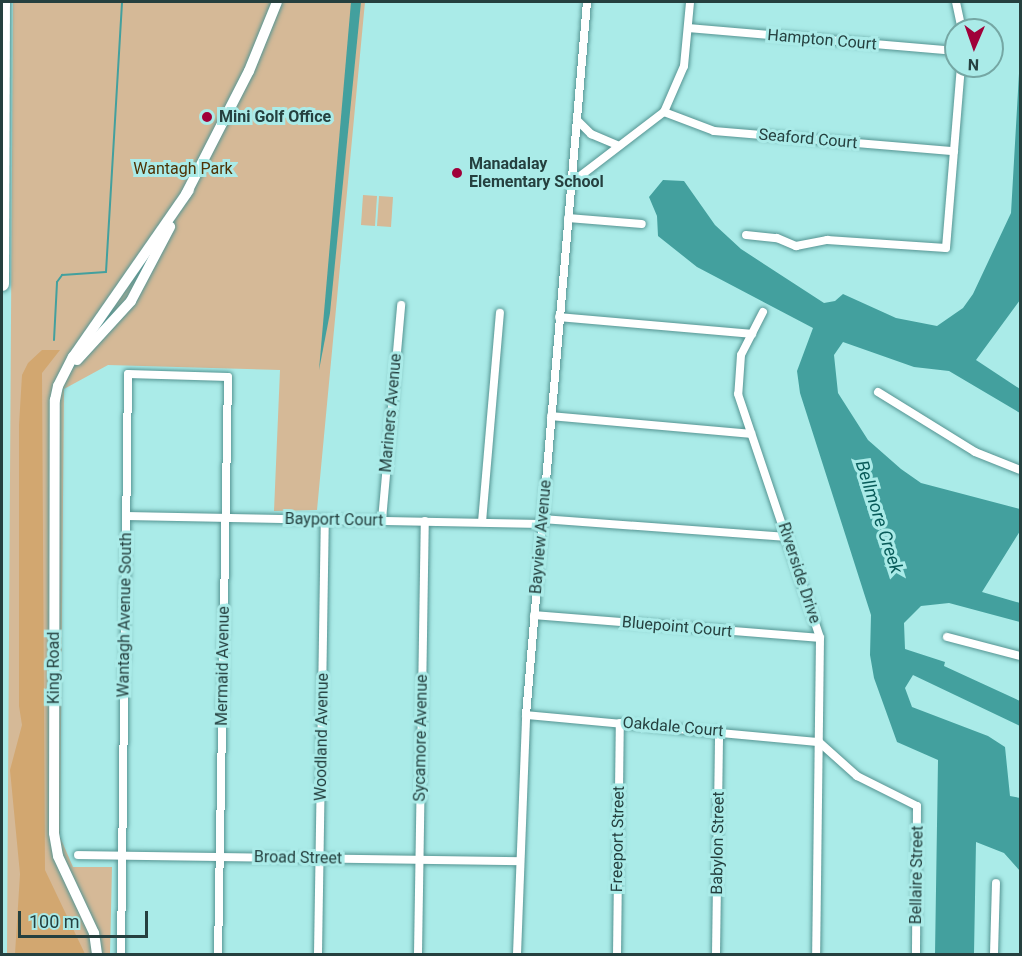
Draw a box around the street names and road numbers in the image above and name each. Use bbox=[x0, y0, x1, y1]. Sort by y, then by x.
street label: Hampton Court bbox=[767, 26, 877, 54]
street label: Seaford Court bbox=[758, 125, 858, 153]
street label: Mariners Avenue bbox=[376, 353, 406, 473]
street label: Bayview Avenue bbox=[526, 479, 556, 595]
street label: Bayport Court bbox=[285, 510, 383, 530]
street label: Riverside Drive bbox=[774, 520, 824, 626]
street label: Wantagh Avenue South bbox=[114, 532, 136, 698]
street label: Mermaid Avenue bbox=[212, 606, 234, 726]
street label: Bluepoint Court bbox=[621, 613, 733, 641]
street label: King Road bbox=[44, 632, 64, 704]
street label: Woodland Avenue bbox=[311, 673, 333, 801]
street label: Sycamore Avenue bbox=[410, 674, 432, 802]
street label: Oakdale Court bbox=[622, 713, 724, 741]
street label: Freeport Street bbox=[607, 786, 629, 892]
street label: Babylon Street bbox=[708, 791, 728, 895]
street label: Bellaire Street bbox=[907, 825, 927, 925]
street label: Broad Street bbox=[254, 848, 342, 868]

